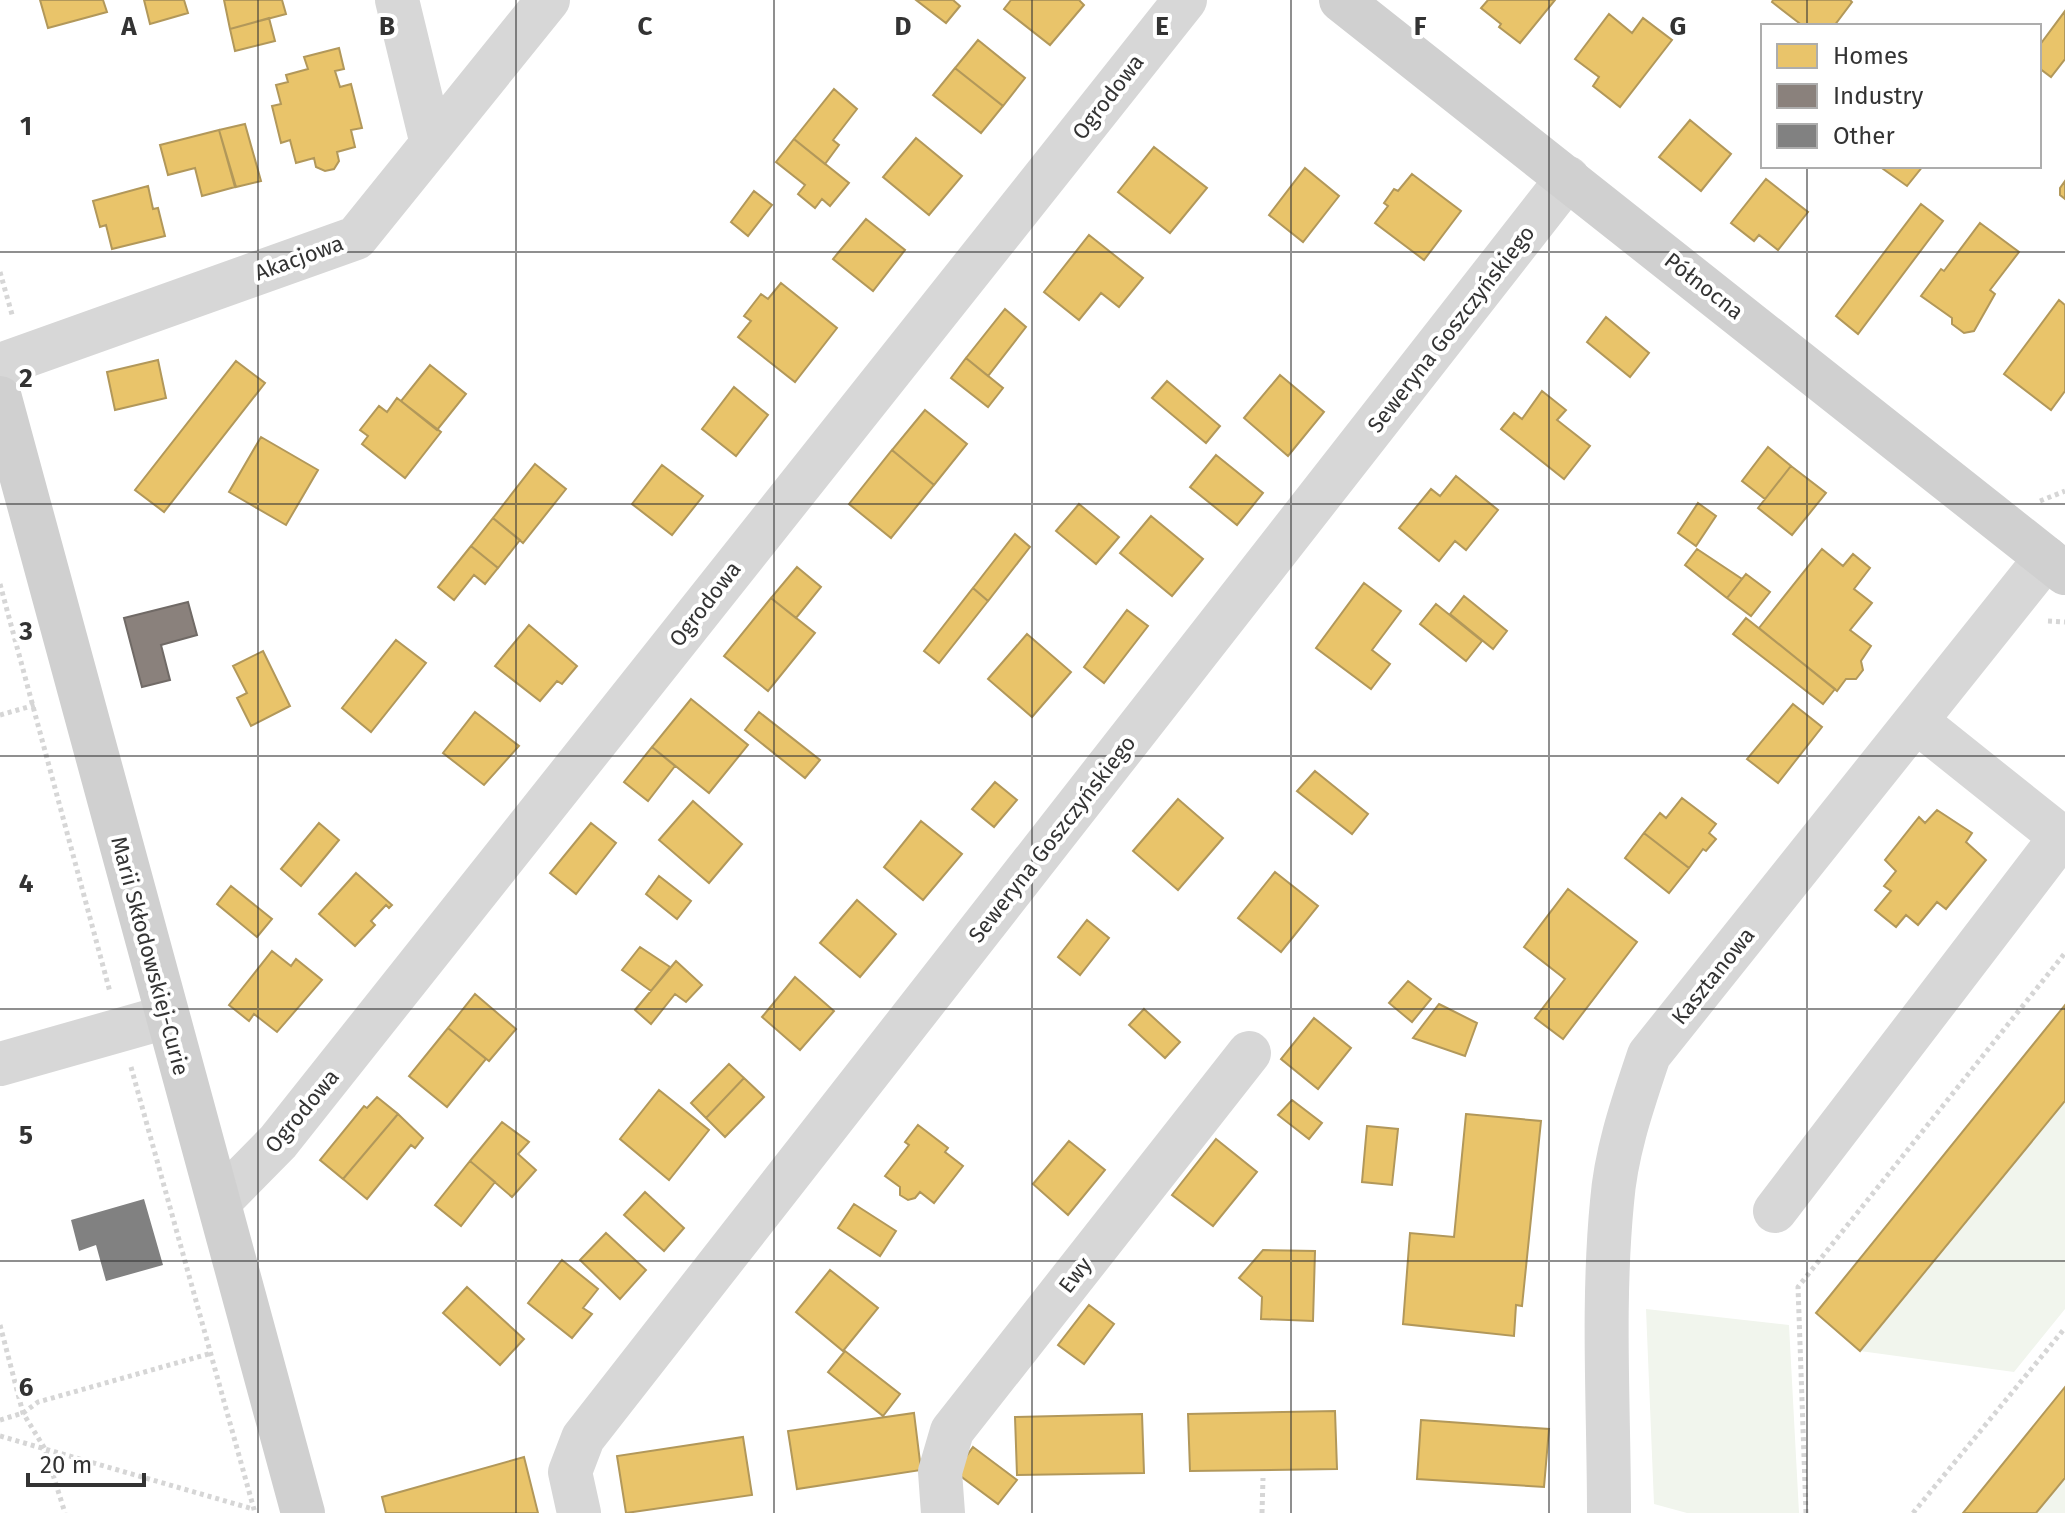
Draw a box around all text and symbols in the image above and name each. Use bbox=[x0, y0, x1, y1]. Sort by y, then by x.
text: A bbox=[120, 11, 137, 42]
text: B bbox=[379, 11, 395, 42]
text: C bbox=[638, 11, 653, 42]
text: D bbox=[895, 11, 912, 42]
text: E bbox=[1155, 11, 1169, 42]
text: F bbox=[1414, 11, 1427, 42]
text: G bbox=[1670, 11, 1686, 42]
legend bbox=[1761, 24, 2041, 168]
text: Homes bbox=[1833, 42, 1908, 70]
street label: Ogrodowa bbox=[1066, 49, 1150, 145]
text: Industry bbox=[1833, 82, 1924, 110]
text: 1 bbox=[20, 111, 32, 142]
text: Other bbox=[1833, 122, 1895, 150]
street label: Seweryna Goszczyńskiego bbox=[1362, 220, 1540, 438]
street label: Akacjowa bbox=[251, 229, 347, 287]
street label: Północna bbox=[1659, 247, 1749, 325]
text: 2 bbox=[19, 363, 33, 394]
street label: Ogrodowa bbox=[663, 556, 747, 652]
text: 3 bbox=[18, 616, 33, 647]
street label: Seweryna Goszczyńskiego bbox=[963, 730, 1141, 948]
street label: Marii Skłodowskiej-Curie bbox=[105, 834, 195, 1078]
text: 4 bbox=[19, 868, 34, 899]
street label: Kasztanowa bbox=[1666, 922, 1760, 1030]
street label: Ogrodowa bbox=[259, 1064, 345, 1158]
text: 5 bbox=[19, 1120, 33, 1151]
street label: Ewy bbox=[1053, 1252, 1097, 1298]
text: 6 bbox=[19, 1372, 34, 1403]
scale bar bbox=[28, 1437, 144, 1487]
text: 20 m bbox=[40, 1451, 92, 1479]

